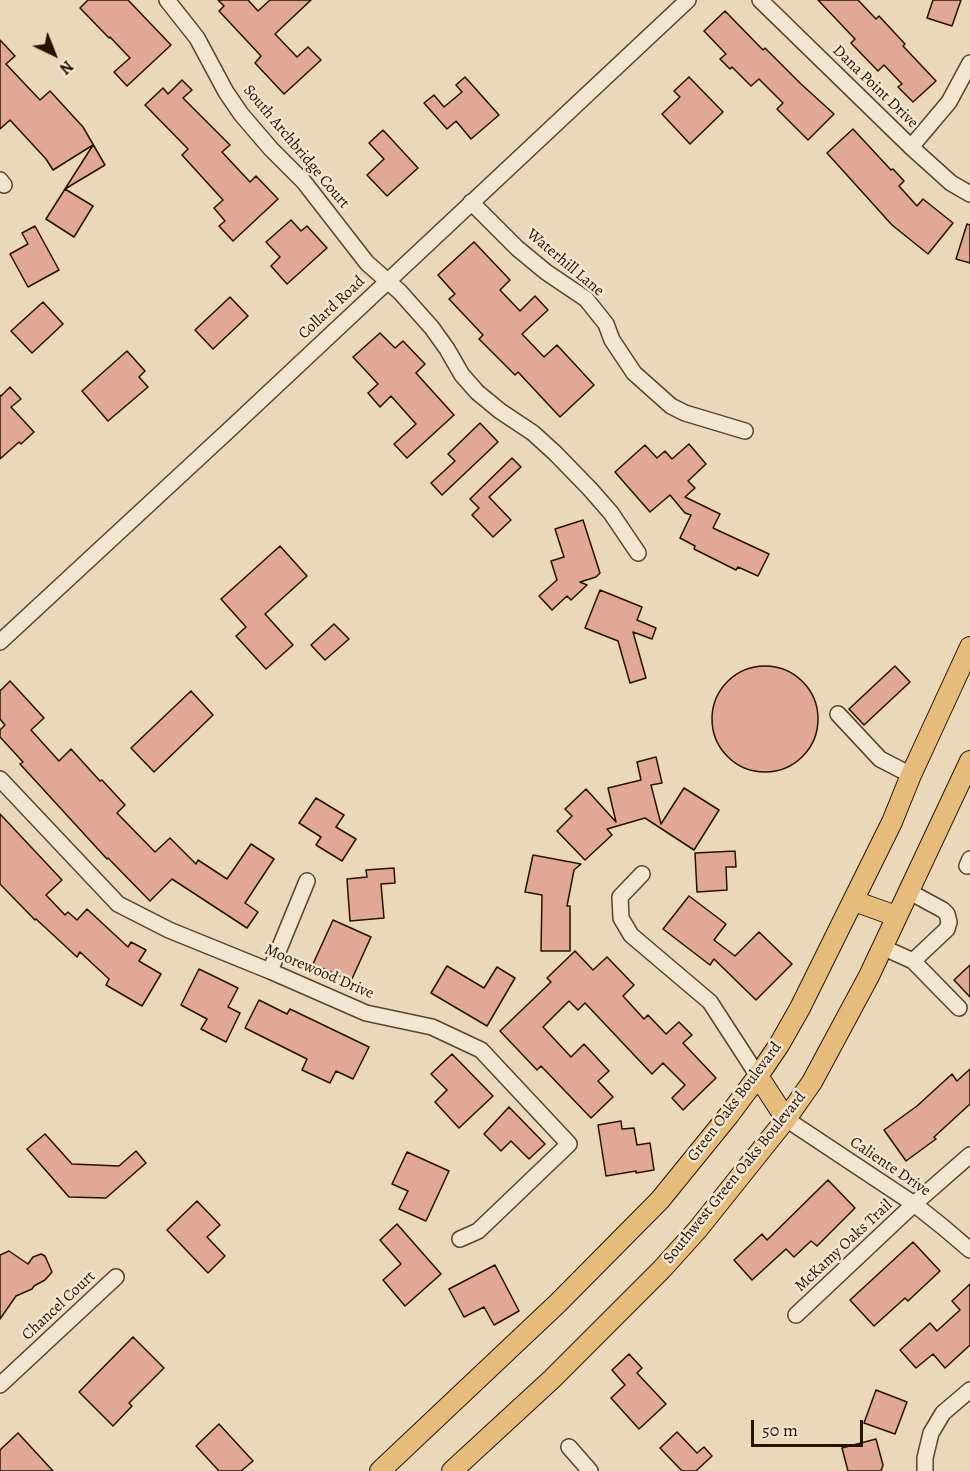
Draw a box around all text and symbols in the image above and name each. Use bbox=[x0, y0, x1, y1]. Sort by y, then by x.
north arrow bbox=[24, 24, 84, 84]
street label: Dana Point Drive bbox=[828, 41, 922, 133]
text: N bbox=[55, 55, 78, 79]
street label: South Archbridge Court bbox=[239, 81, 353, 213]
street label: Waterhill Lane bbox=[522, 225, 608, 301]
street label: Collard Road bbox=[295, 272, 369, 344]
street label: Moorewood Drive bbox=[261, 940, 377, 1004]
street label: Green Oaks Boulevard bbox=[684, 1038, 786, 1166]
street label: Southwest Green Oaks Boulevard bbox=[660, 1088, 810, 1268]
street label: Caliente Drive bbox=[846, 1133, 934, 1201]
street label: McKamy Oaks Trail bbox=[791, 1196, 897, 1296]
street label: Chancel Court bbox=[18, 1267, 100, 1345]
scale bar bbox=[754, 1408, 866, 1446]
text: 50 m bbox=[762, 1418, 798, 1442]

